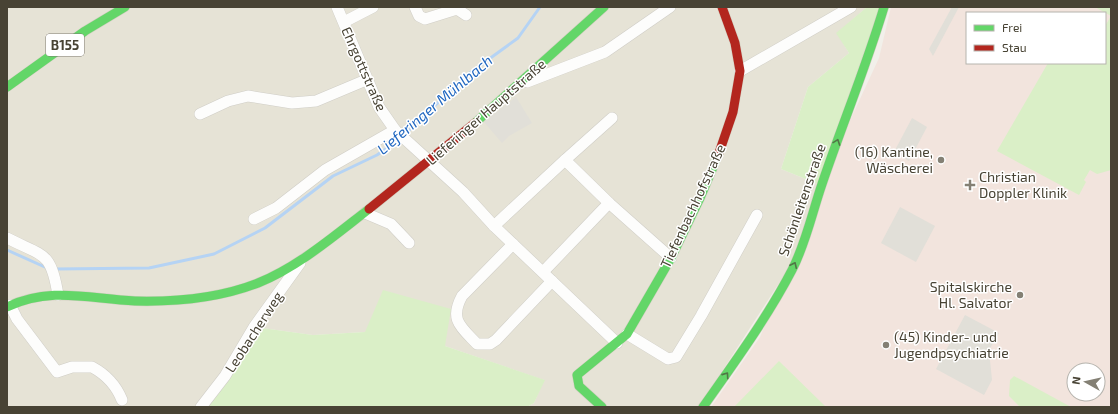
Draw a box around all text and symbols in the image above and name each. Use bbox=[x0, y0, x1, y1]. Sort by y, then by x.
legend bbox=[966, 12, 1106, 64]
text: Frei bbox=[1002, 20, 1022, 34]
street label: Ehrgottstraße bbox=[338, 24, 391, 114]
road number: B155 bbox=[46, 34, 84, 56]
text: Stau bbox=[1002, 40, 1027, 54]
water label: Lieferinger Mühlbach bbox=[373, 51, 496, 158]
street label: Lieferinger Hauptstraße bbox=[422, 55, 549, 168]
one-way arrow bbox=[832, 139, 840, 146]
street label: Tiefenbachhofstraße bbox=[656, 141, 729, 270]
street label: Schönleitenstraße bbox=[774, 141, 829, 258]
place label: (16) Kantine, Wäscherei bbox=[855, 143, 933, 176]
marker: (16) Kantine, Wäscherei bbox=[936, 155, 946, 165]
place label: Christian Doppler Klinik bbox=[979, 168, 1067, 201]
marker: Christian Doppler Klinik bbox=[964, 179, 976, 191]
one-way arrow bbox=[789, 261, 797, 269]
place label: Spitalskirche Hl. Salvator bbox=[930, 278, 1012, 311]
street label: Leobacherweg bbox=[221, 288, 286, 375]
marker: Spitalskirche Hl. Salvator bbox=[1015, 290, 1025, 300]
place label: (45) Kinder- und Jugendpsychiatrie bbox=[894, 328, 1009, 361]
marker: (45) Kinder- und Jugendpsychiatrie bbox=[881, 340, 891, 350]
north arrow bbox=[1066, 362, 1106, 402]
one-way arrow bbox=[721, 372, 729, 379]
text: N bbox=[1069, 376, 1083, 385]

